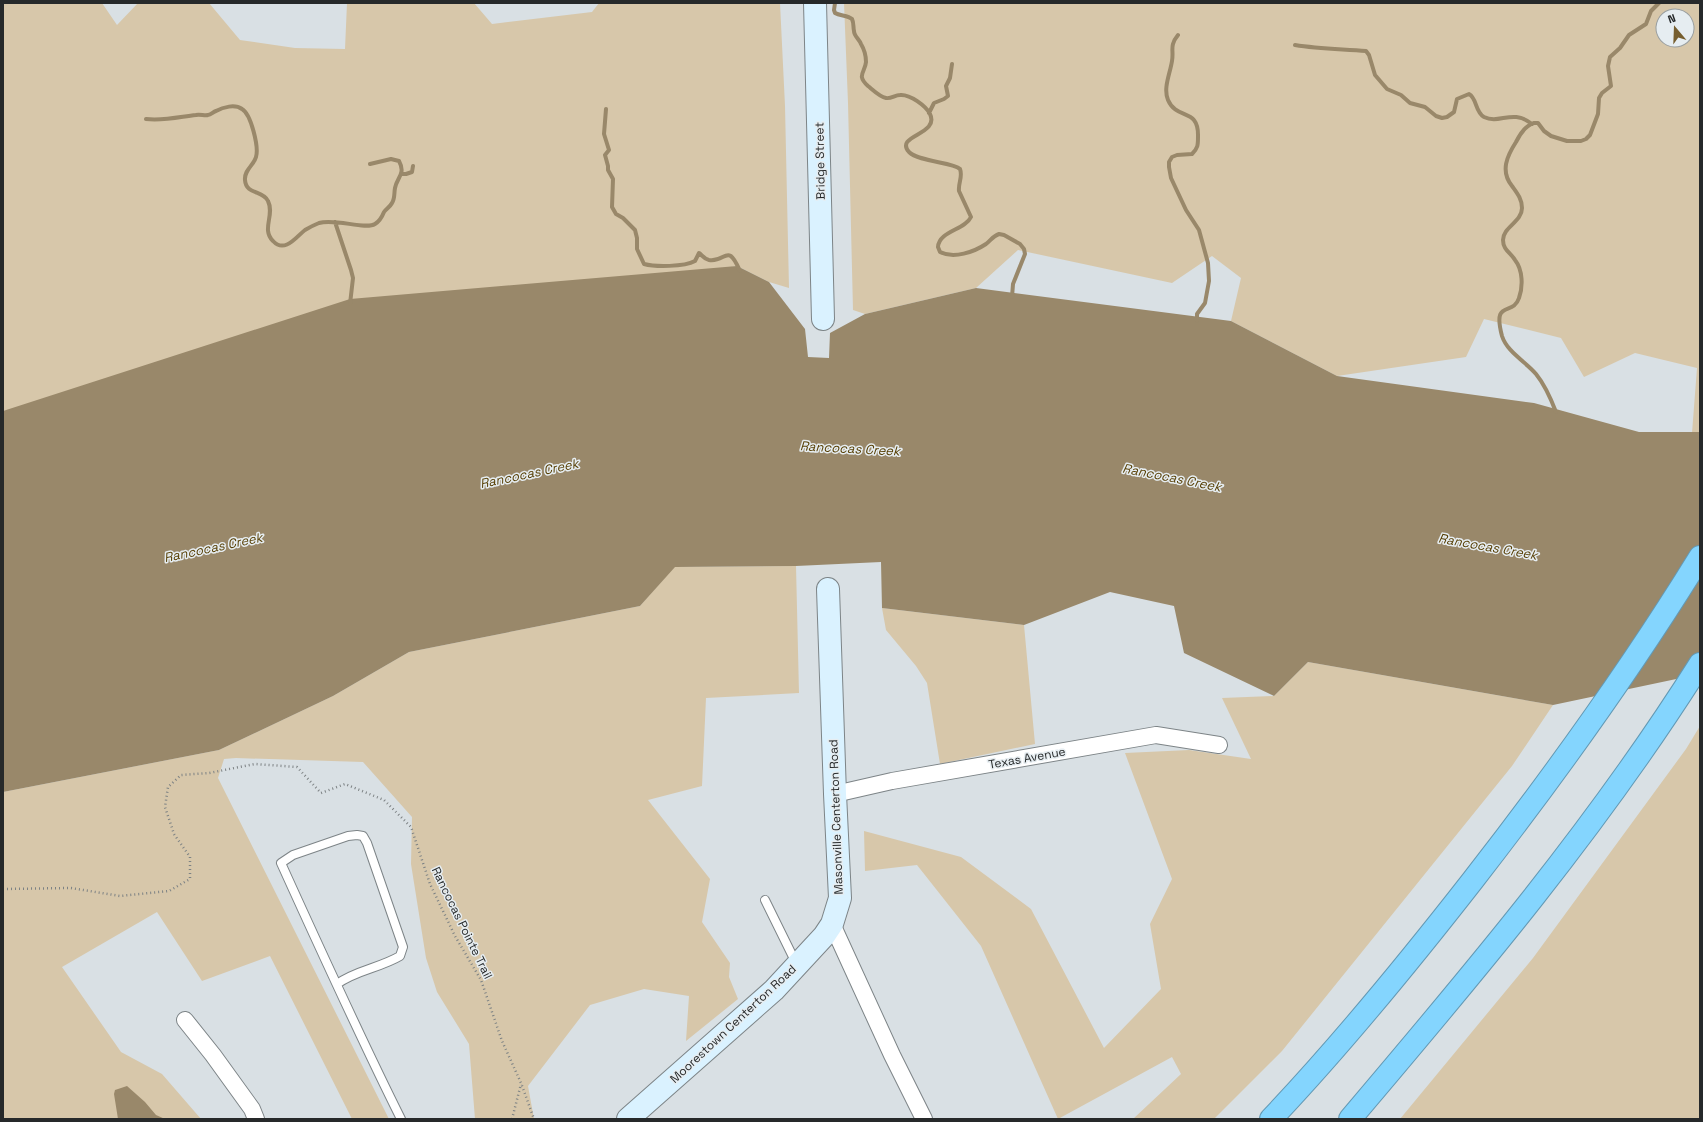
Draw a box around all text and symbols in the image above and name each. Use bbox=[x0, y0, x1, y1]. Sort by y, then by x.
north arrow bbox=[1655, 8, 1695, 48]
text: N bbox=[1666, 11, 1678, 26]
street label: Bridge Street bbox=[811, 122, 829, 200]
water label: Rancocas Creek bbox=[799, 437, 902, 460]
water label: Rancocas Creek bbox=[478, 454, 582, 492]
water label: Rancocas Creek bbox=[1121, 460, 1225, 496]
water label: Rancocas Creek bbox=[162, 528, 266, 566]
water label: Rancocas Creek bbox=[1437, 529, 1541, 564]
street label: Masonville Centerton Road bbox=[825, 739, 847, 895]
street label: Texas Avenue bbox=[987, 743, 1067, 773]
street label: Rancocas Pointe Trail bbox=[428, 864, 496, 982]
street label: Moorestown Centerton Road bbox=[666, 961, 800, 1087]

